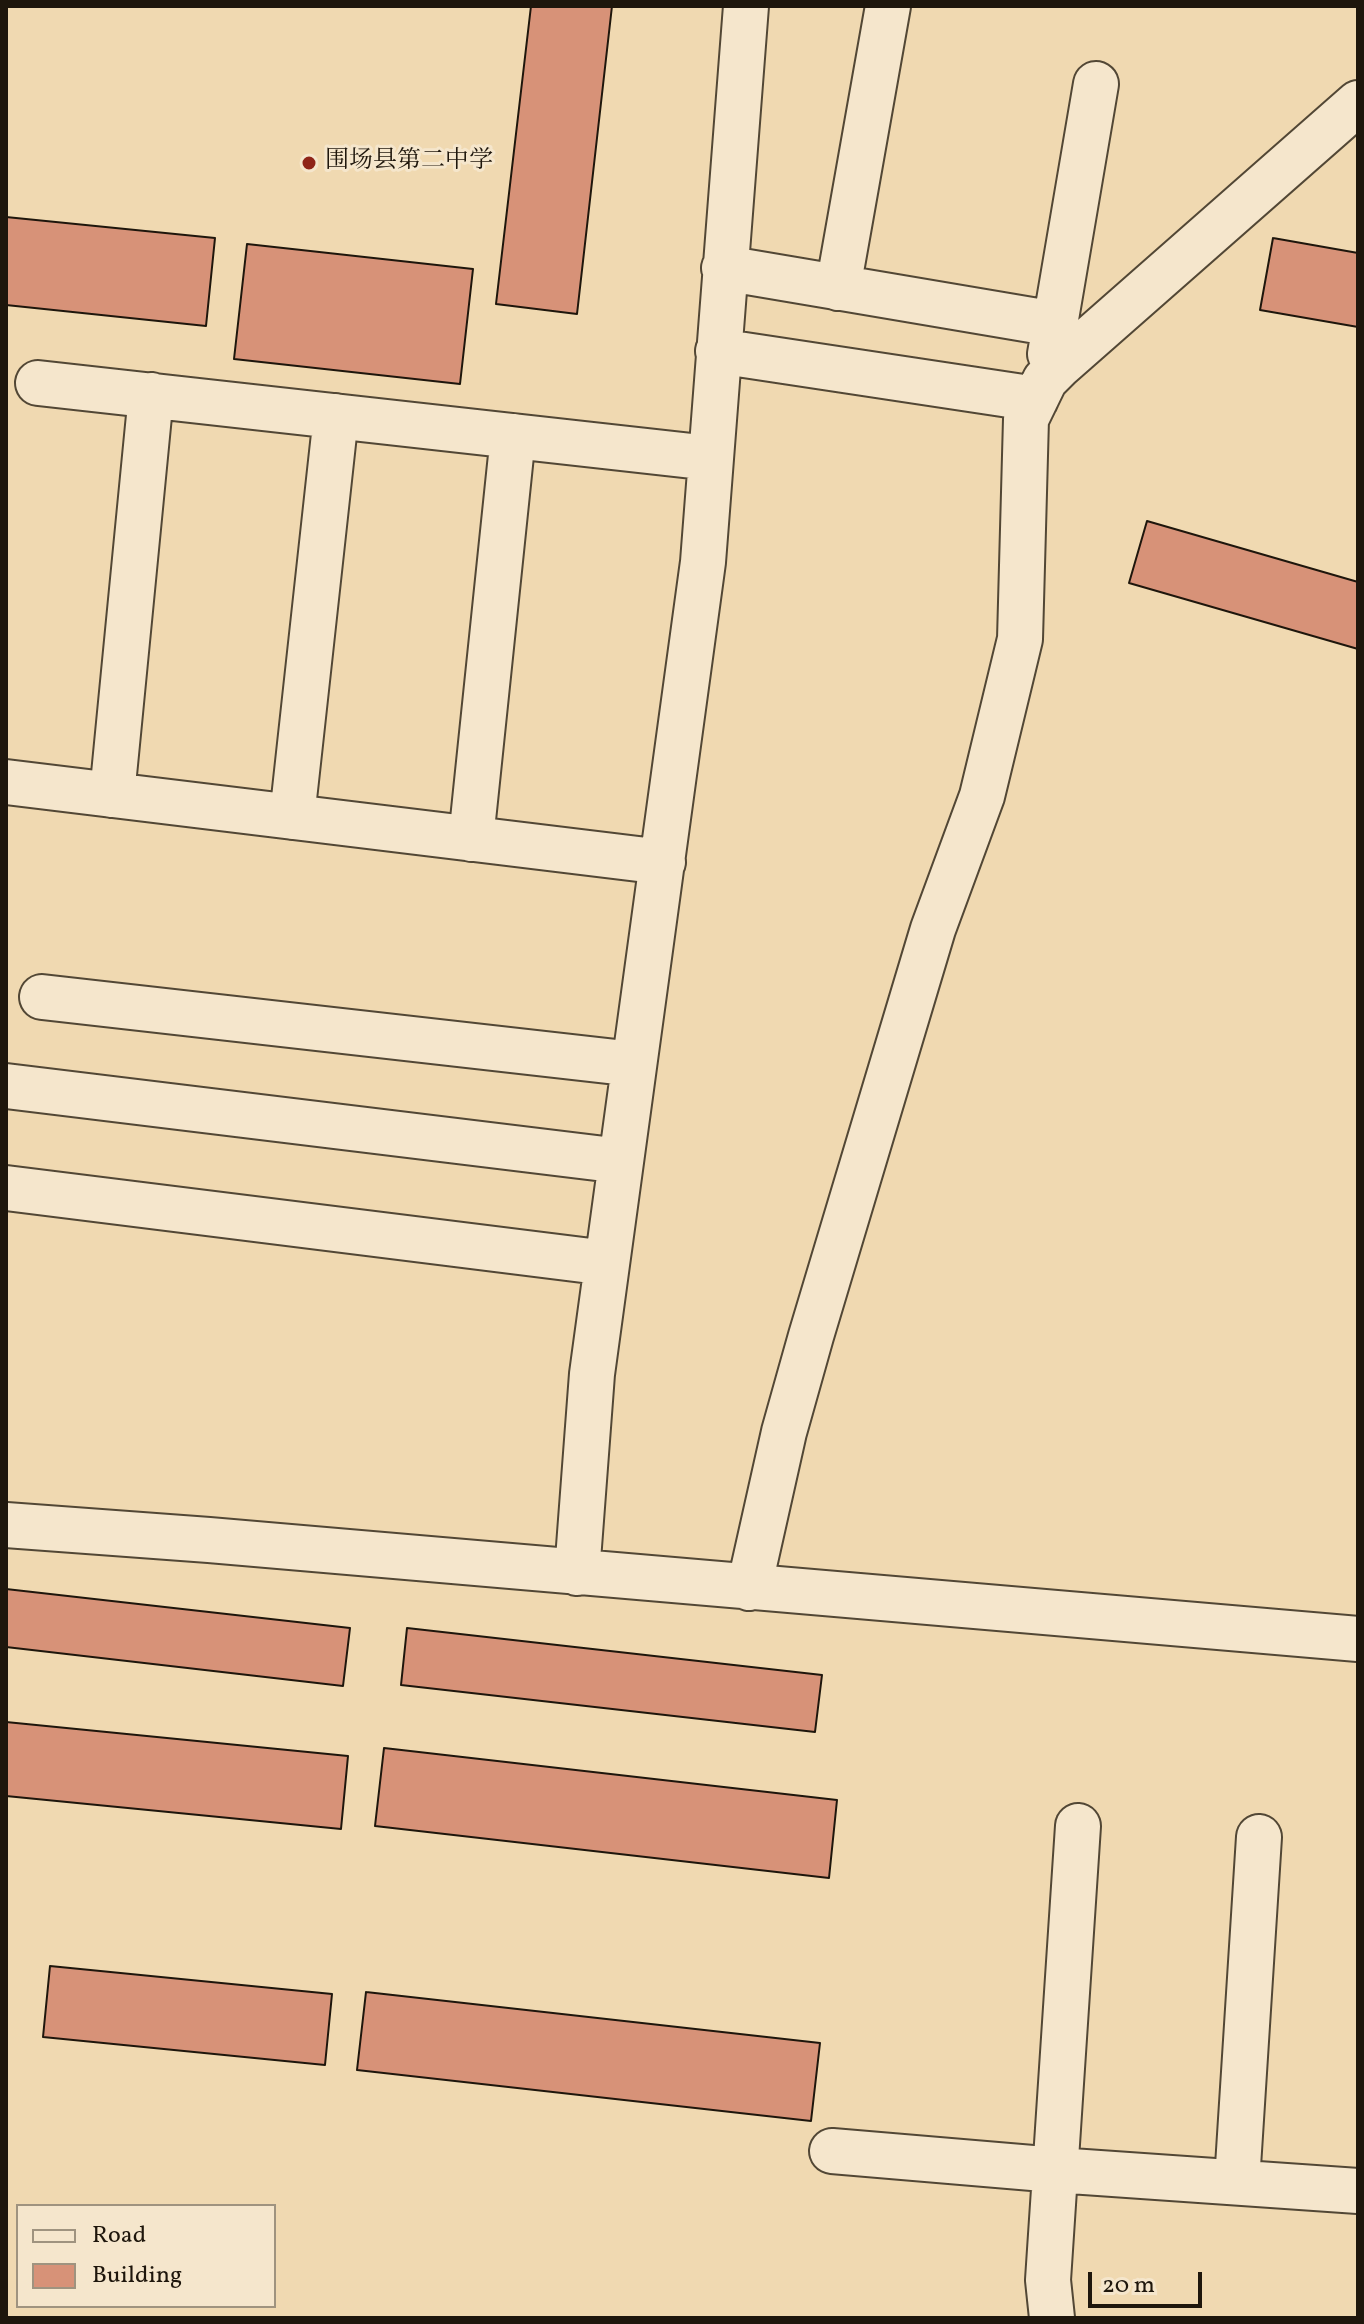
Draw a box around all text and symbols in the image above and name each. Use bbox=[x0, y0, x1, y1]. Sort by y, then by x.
place label: 围场县第二中学 bbox=[325, 149, 493, 177]
marker: 围场县第二中学 bbox=[300, 154, 318, 172]
legend bbox=[16, 2204, 276, 2308]
text: Road bbox=[92, 2219, 146, 2253]
scale bar bbox=[1092, 2256, 1206, 2306]
text: Building bbox=[92, 2259, 182, 2293]
text: 20 m bbox=[1102, 2269, 1155, 2303]

